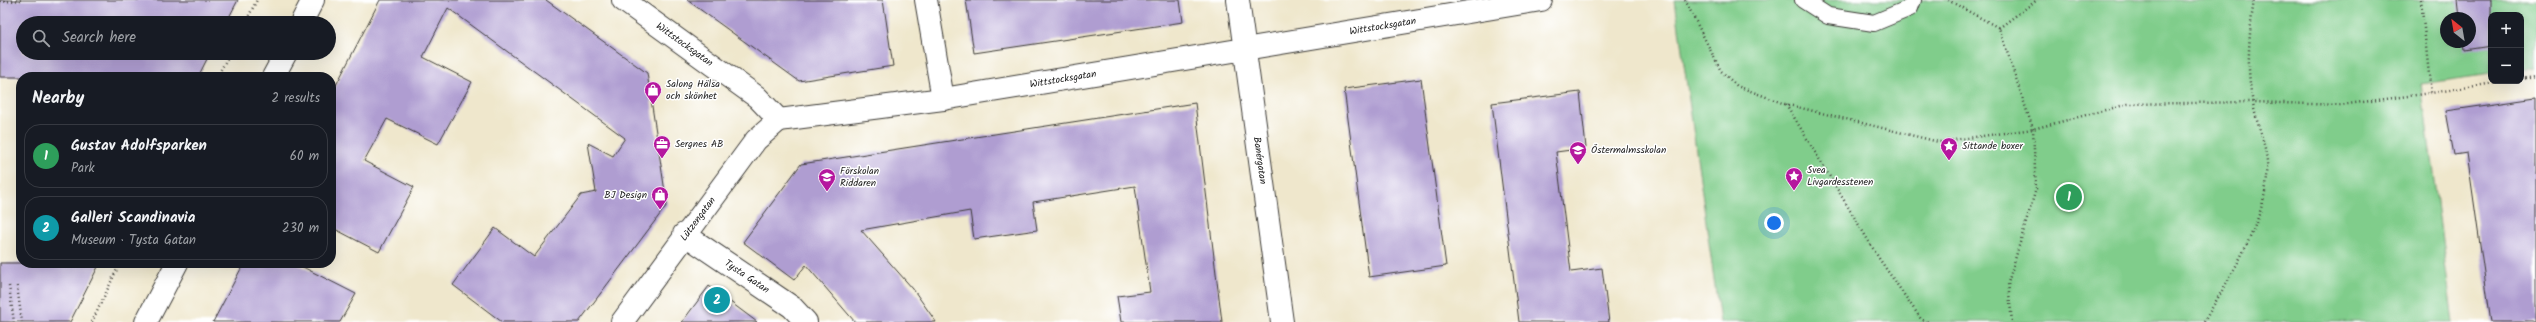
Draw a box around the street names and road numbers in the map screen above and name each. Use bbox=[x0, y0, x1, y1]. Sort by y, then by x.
street label: Wittstocksgatan bbox=[1348, 13, 1417, 40]
street label: Wittstocksgatan bbox=[653, 18, 717, 71]
street label: Wittstocksgatan bbox=[1028, 66, 1098, 93]
street label: Banérgatan bbox=[1249, 136, 1271, 185]
street label: Lützengatan bbox=[676, 193, 720, 245]
street label: Tysta Gatan bbox=[721, 255, 773, 298]

